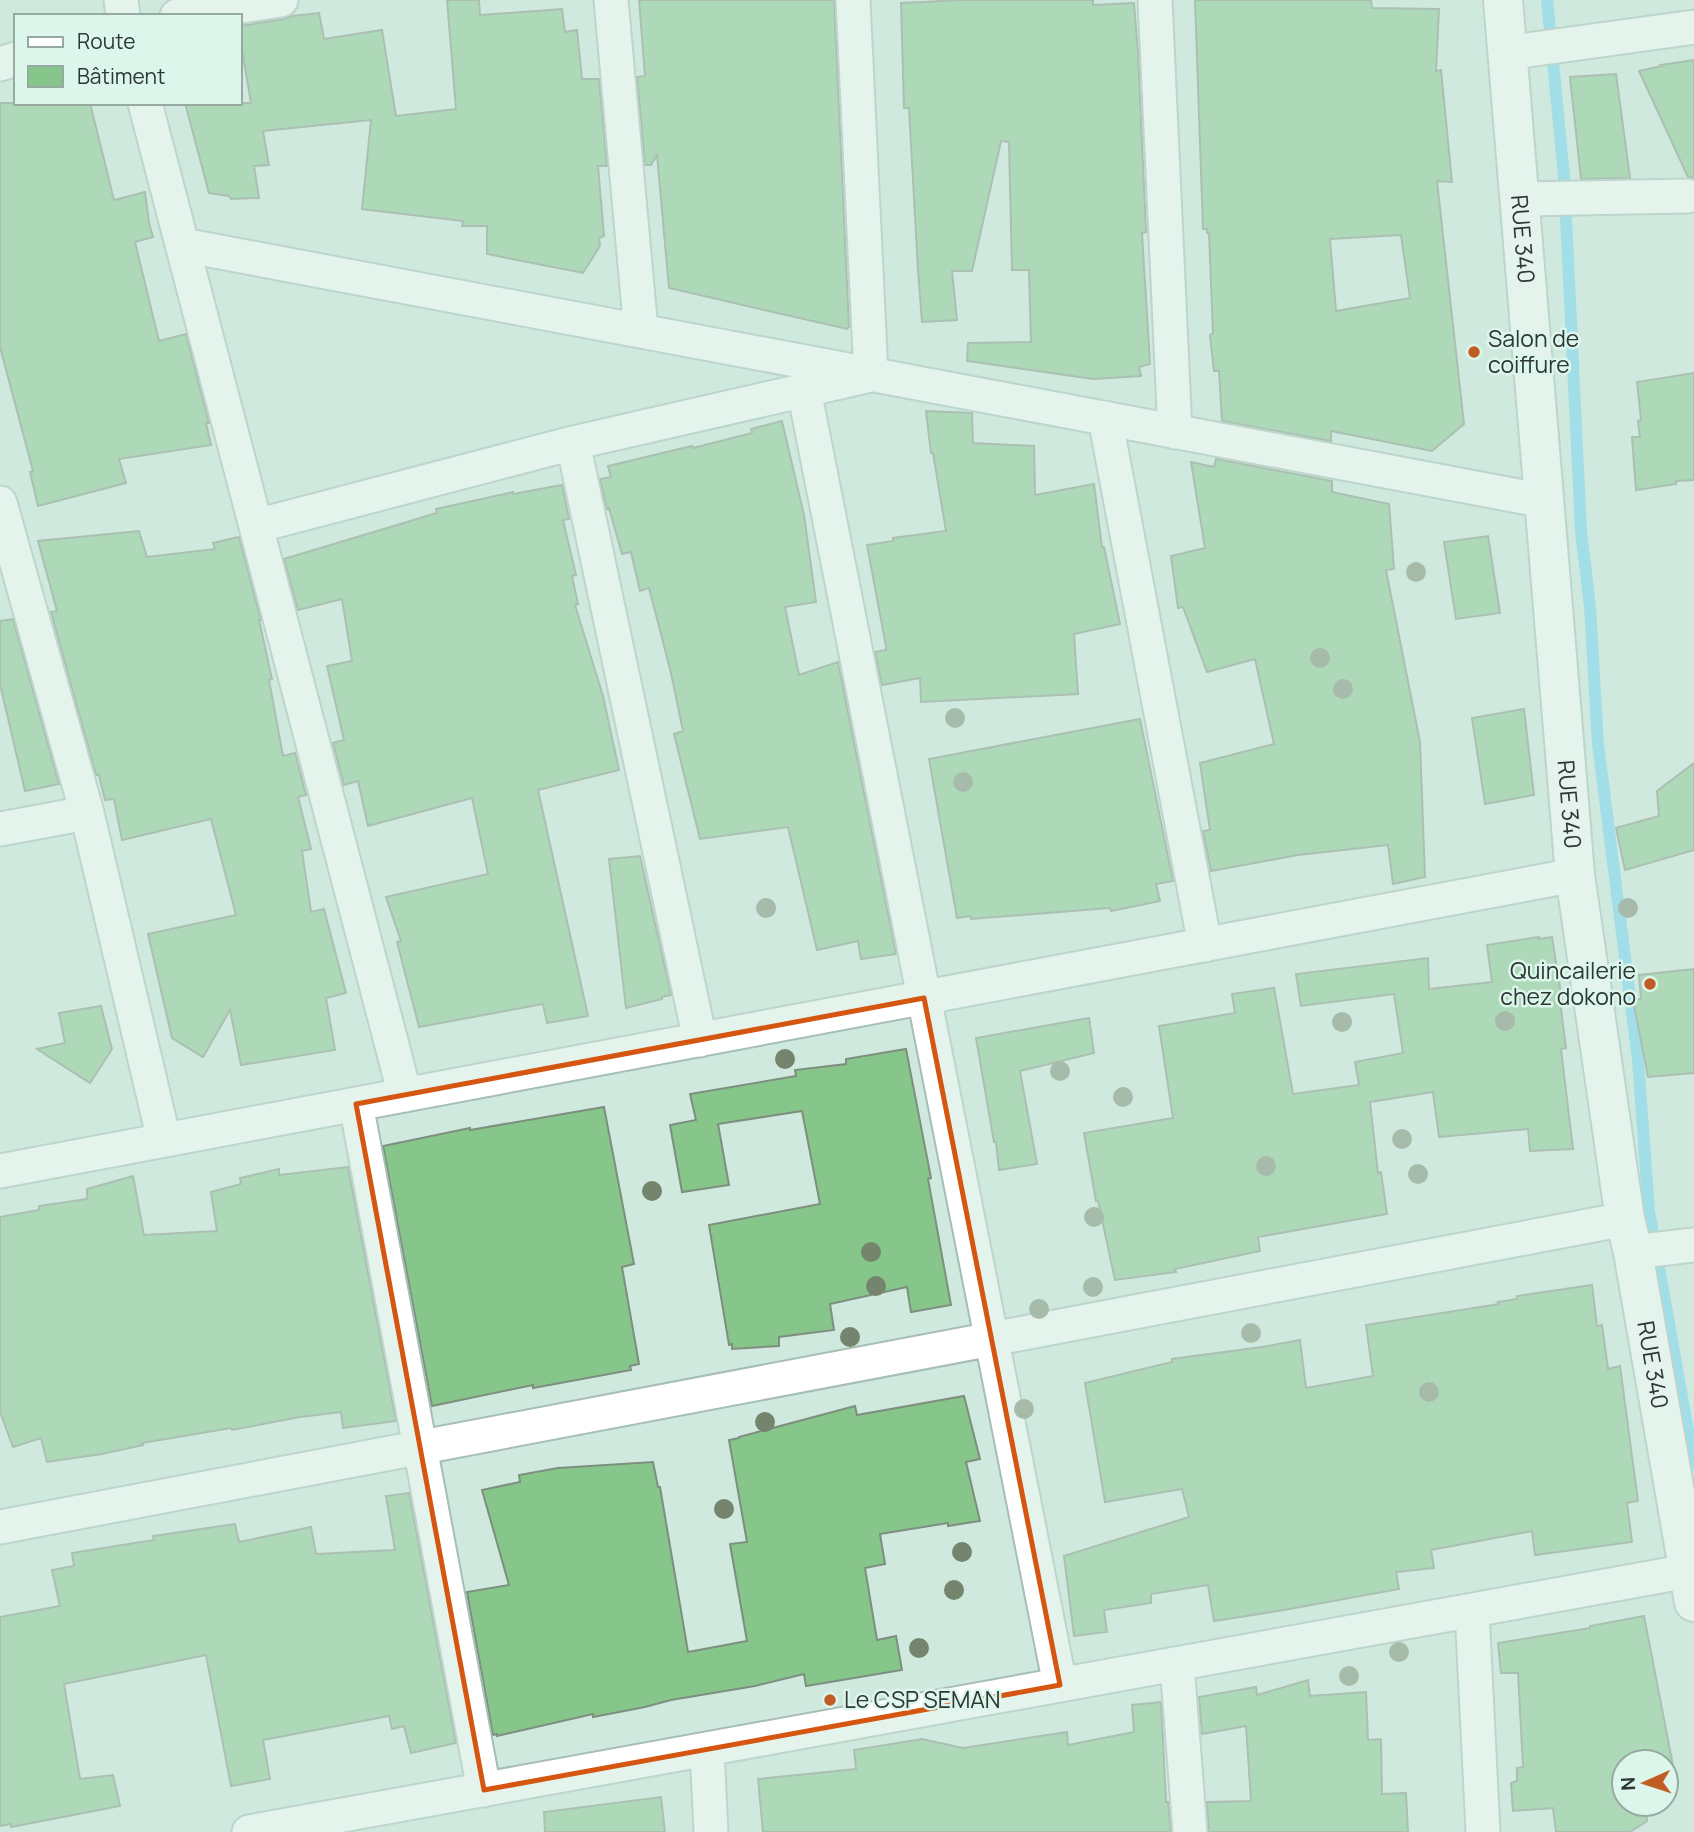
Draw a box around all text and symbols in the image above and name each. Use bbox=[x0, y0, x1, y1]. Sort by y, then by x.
legend bbox=[14, 14, 242, 105]
text: Route bbox=[77, 27, 135, 55]
text: Bâtiment bbox=[77, 62, 165, 90]
street label: RUE 340 bbox=[1504, 194, 1543, 285]
place label: Salon de coiffure bbox=[1488, 322, 1579, 380]
marker: Salon de coiffure bbox=[1466, 344, 1482, 360]
street label: RUE 340 bbox=[1551, 759, 1590, 850]
place label: Quincailerie chez dokono bbox=[1500, 954, 1636, 1012]
marker: Quincailerie chez dokono bbox=[1642, 976, 1658, 992]
street label: RUE 340 bbox=[1630, 1318, 1677, 1411]
place label: Le CSP SEMAN bbox=[844, 1683, 1001, 1715]
marker: Le CSP SEMAN bbox=[822, 1692, 838, 1708]
north arrow bbox=[1610, 1748, 1680, 1818]
text: N bbox=[1615, 1776, 1641, 1791]

